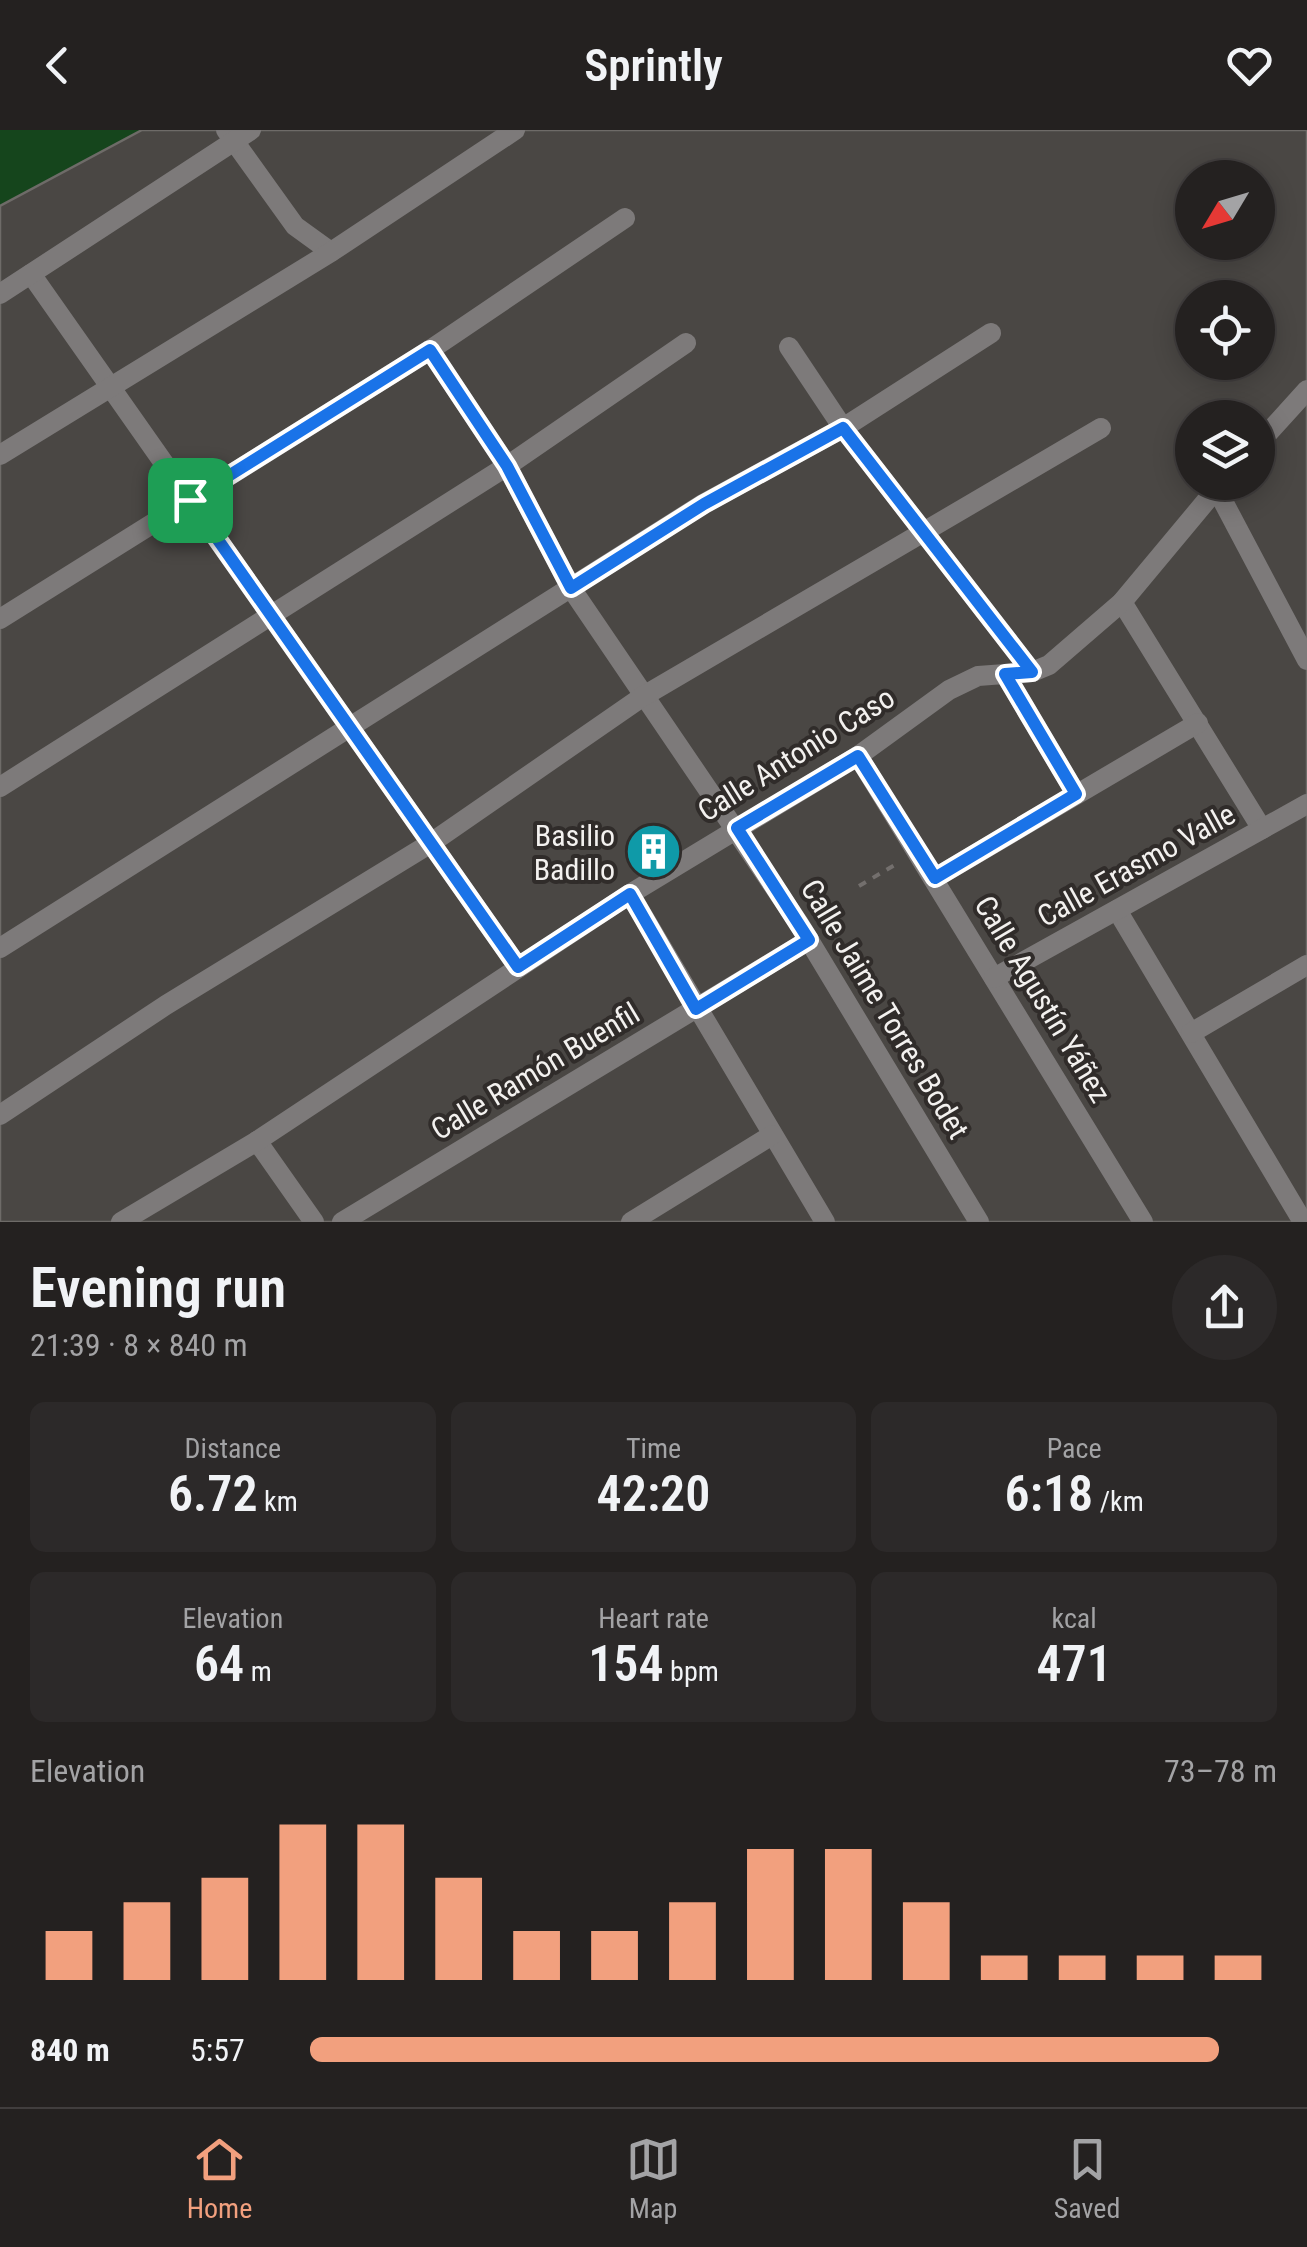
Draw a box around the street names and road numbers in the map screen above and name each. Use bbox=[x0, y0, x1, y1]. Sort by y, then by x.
street label: Calle Antonio Caso bbox=[691, 680, 901, 828]
street label: Calle Erasmo Valle bbox=[1031, 796, 1241, 934]
street label: Calle Jaime Torres Bodet bbox=[794, 873, 976, 1145]
street label: Calle Agustín Yáñez bbox=[968, 889, 1118, 1109]
street label: Calle Ramón Buenfil bbox=[425, 995, 645, 1147]

